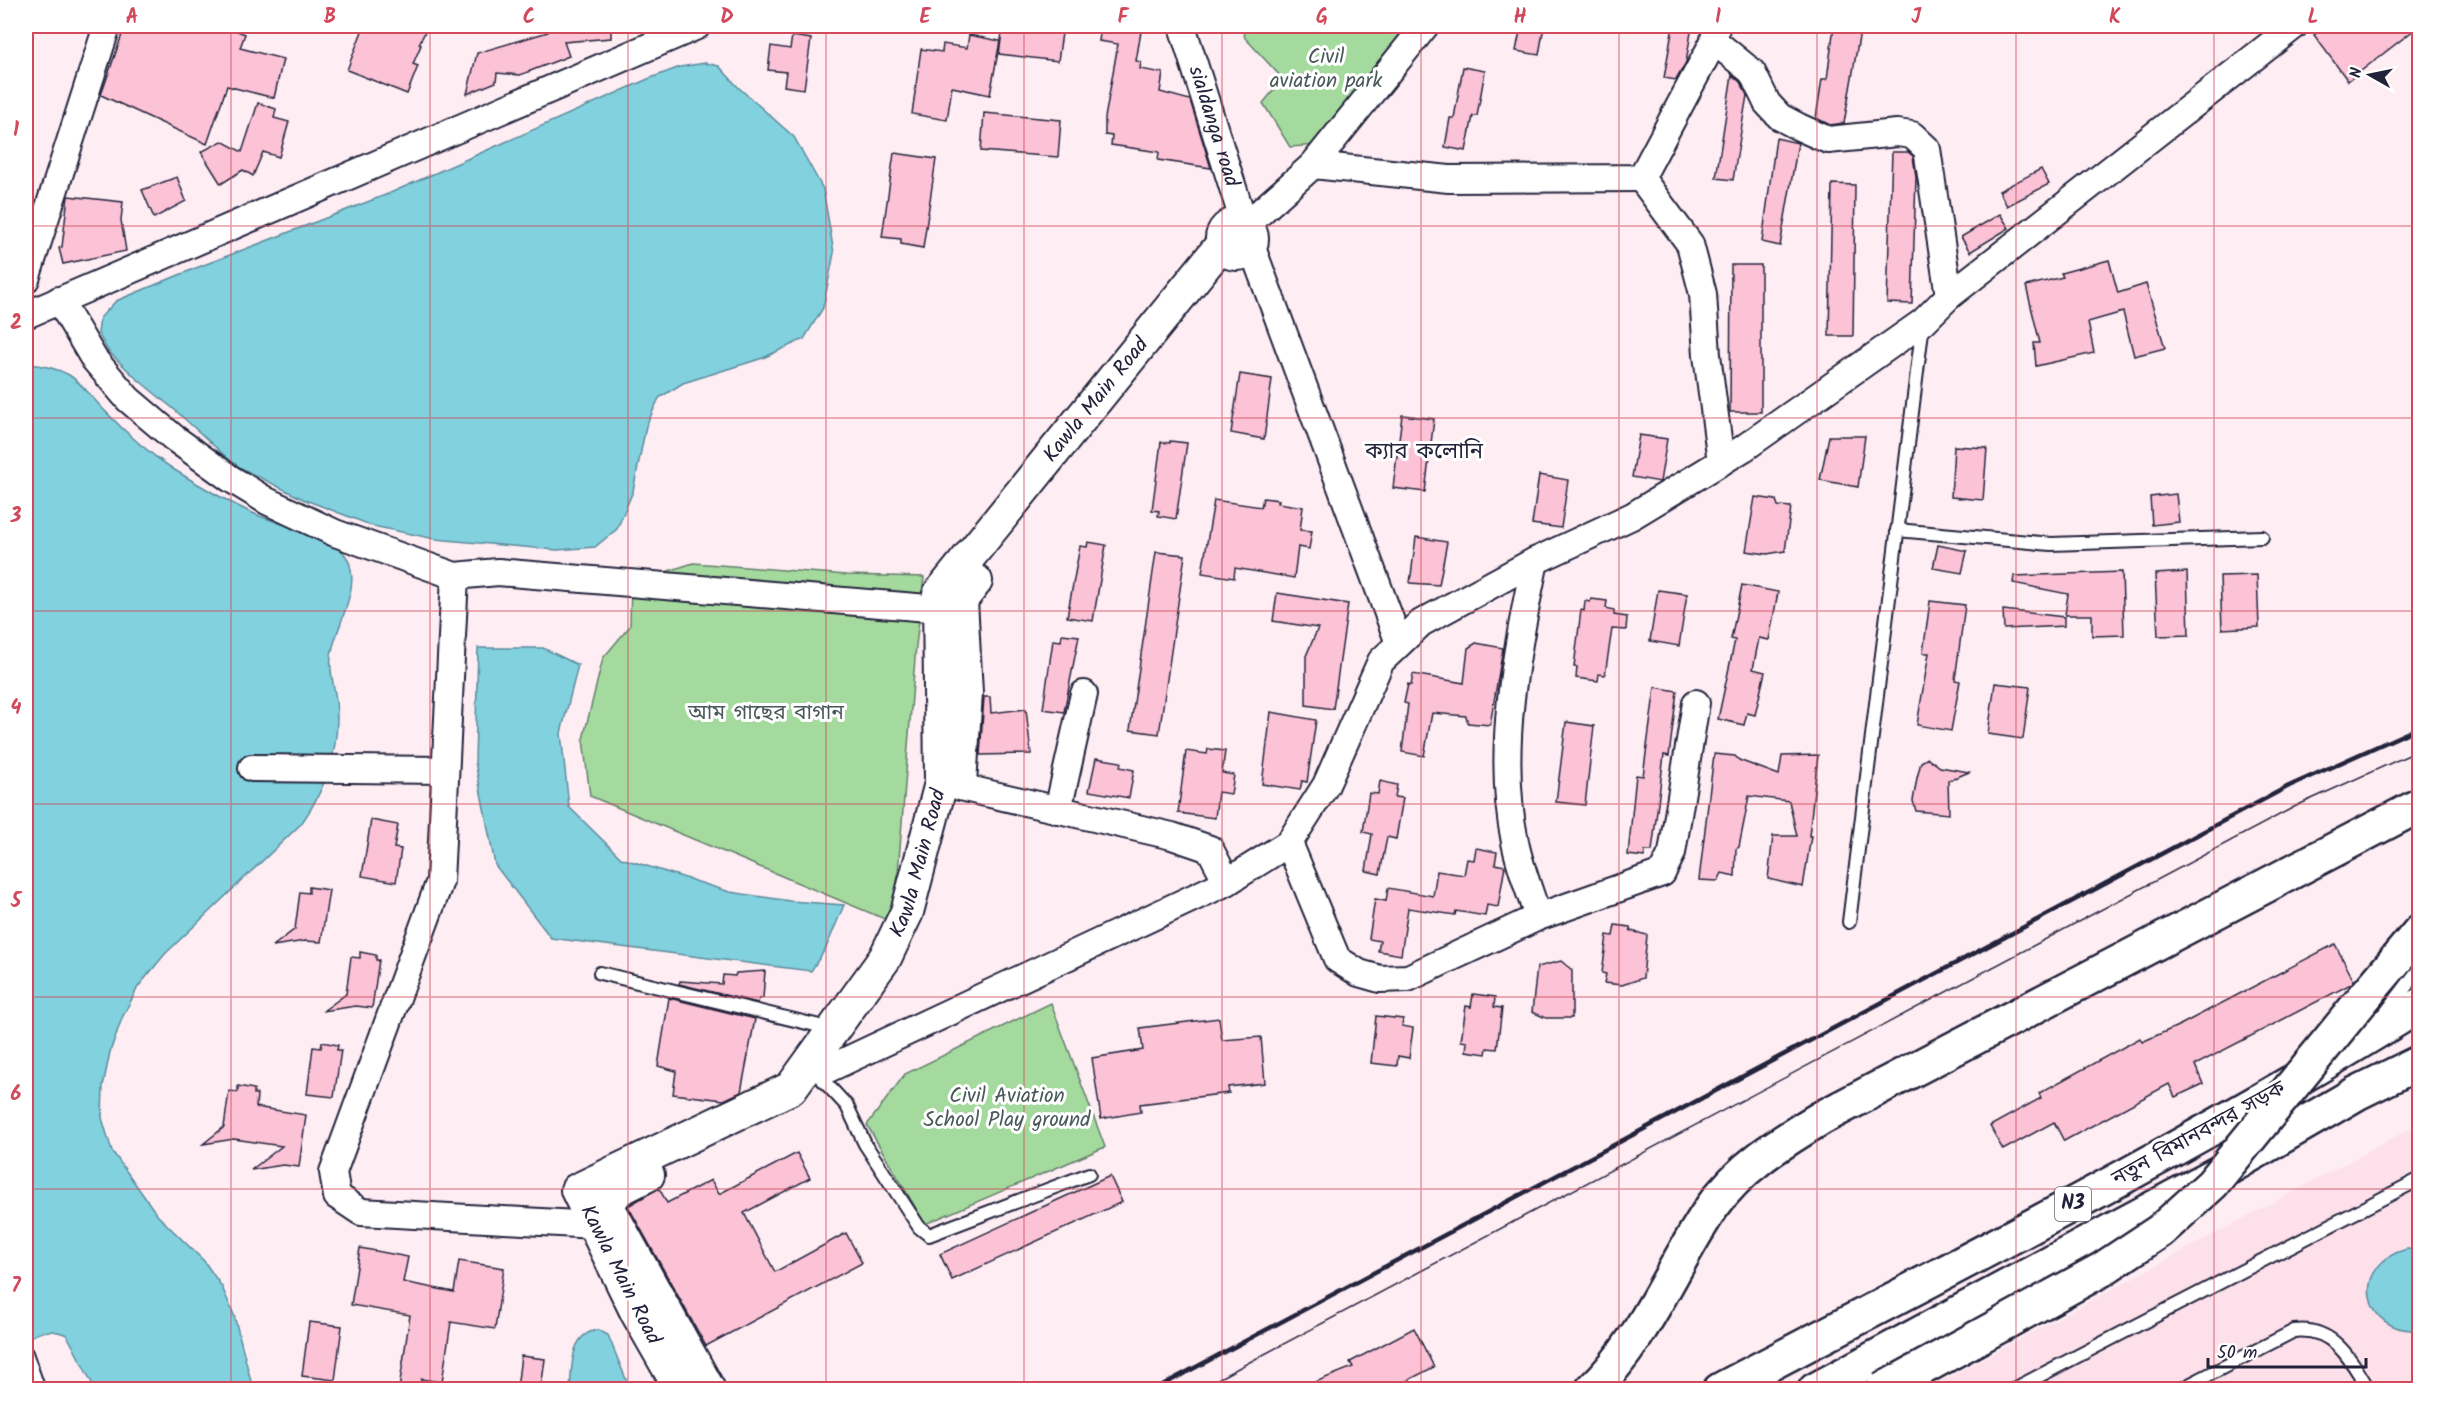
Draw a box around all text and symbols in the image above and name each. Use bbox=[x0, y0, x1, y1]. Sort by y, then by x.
text: A bbox=[126, 2, 138, 34]
text: B bbox=[324, 2, 336, 34]
text: C bbox=[523, 2, 535, 34]
text: D bbox=[720, 2, 734, 34]
text: E bbox=[919, 2, 931, 34]
text: F bbox=[1118, 2, 1130, 34]
text: G bbox=[1316, 2, 1328, 34]
text: H bbox=[1513, 2, 1527, 34]
text: I bbox=[1715, 2, 1721, 34]
text: J bbox=[1911, 2, 1922, 34]
text: K bbox=[2109, 2, 2121, 34]
text: L bbox=[2308, 2, 2318, 34]
park label: Civil aviation park bbox=[1270, 41, 1382, 98]
north arrow bbox=[2340, 45, 2400, 105]
street label: sialdanga road bbox=[1179, 61, 1248, 191]
text: N bbox=[2344, 66, 2370, 80]
text: 1 bbox=[13, 115, 19, 147]
text: 2 bbox=[10, 308, 22, 340]
street label: Kawla Main Road bbox=[1035, 330, 1157, 470]
district label: ক্যাব কলোনি bbox=[1364, 435, 1484, 470]
text: 3 bbox=[10, 501, 22, 533]
text: 4 bbox=[11, 693, 22, 725]
park label: আম গাছের বাগান bbox=[687, 697, 844, 730]
street label: Kawla Main Road bbox=[881, 785, 955, 943]
text: 5 bbox=[10, 886, 23, 918]
street label: নতুন বিমানবন্দর সড়ক bbox=[2105, 1072, 2293, 1196]
text: 6 bbox=[11, 1079, 22, 1111]
park label: Civil Aviation School Play ground bbox=[923, 1080, 1091, 1137]
road number: N3 bbox=[2055, 1187, 2091, 1221]
street label: Kawla Main Road bbox=[571, 1199, 670, 1351]
text: 7 bbox=[11, 1271, 21, 1303]
scale bar bbox=[2208, 1331, 2366, 1369]
text: 50 m bbox=[2217, 1339, 2257, 1368]

